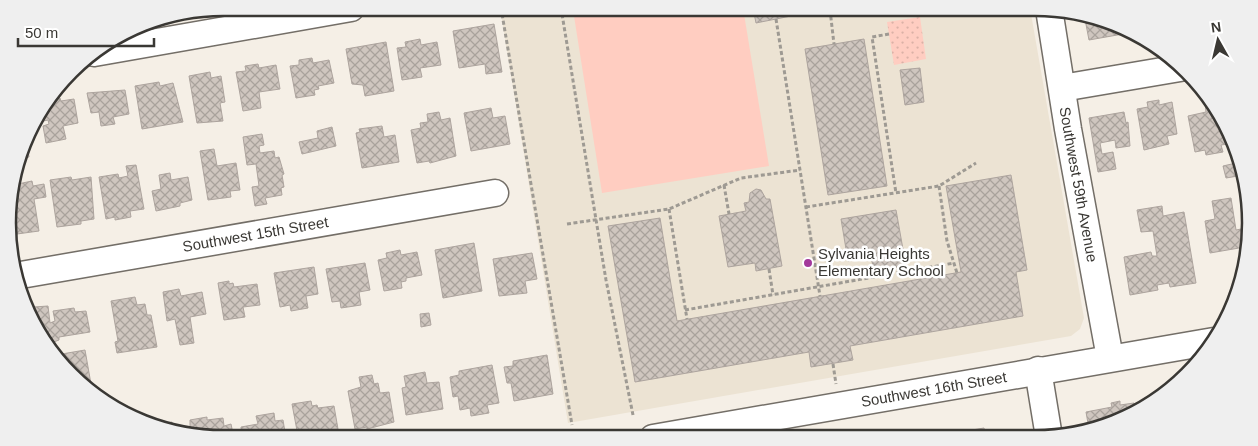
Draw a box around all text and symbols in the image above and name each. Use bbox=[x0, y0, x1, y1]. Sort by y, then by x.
scale bar bbox=[18, 15, 154, 47]
north arrow bbox=[1193, 15, 1243, 65]
text: N bbox=[1210, 18, 1222, 36]
text: 50 m bbox=[25, 24, 58, 41]
street label: Southwest 59th Avenue bbox=[1057, 106, 1101, 263]
street label: Southwest 15th Street bbox=[181, 213, 330, 255]
place label: Sylvania Heights Elementary School bbox=[818, 245, 944, 279]
marker: Sylvania Heights Elementary School bbox=[802, 257, 814, 269]
street label: Southwest 16th Street bbox=[860, 368, 1009, 410]

